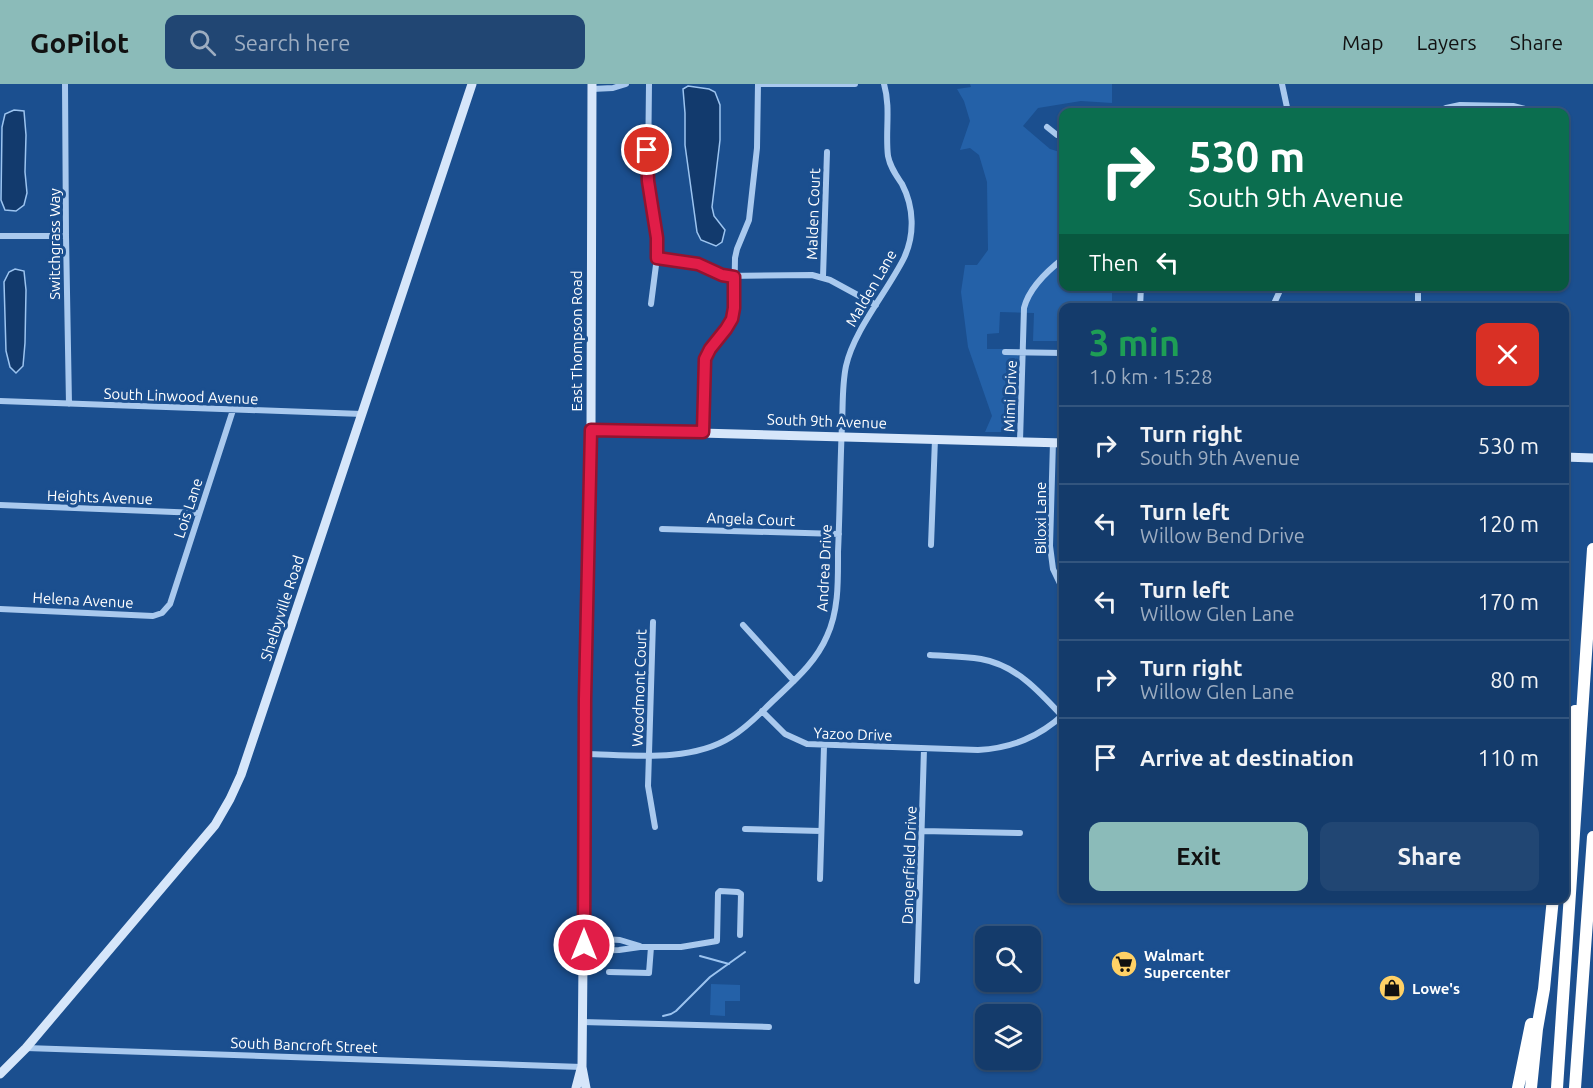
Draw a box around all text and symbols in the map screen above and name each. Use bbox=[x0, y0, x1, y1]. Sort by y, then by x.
search box bbox=[165, 15, 585, 69]
icon: search bbox=[186, 26, 219, 59]
text: GoPilot bbox=[30, 27, 129, 58]
text: Search here bbox=[234, 30, 350, 55]
text: Map bbox=[1342, 30, 1383, 54]
text: Layers bbox=[1416, 30, 1477, 54]
text: Share bbox=[1510, 30, 1563, 54]
pin bbox=[621, 124, 672, 175]
icon: right bbox=[1089, 132, 1167, 210]
icon: arrive bbox=[630, 133, 663, 166]
text: 530 m bbox=[1188, 133, 1305, 180]
street label: Malden Court bbox=[803, 168, 823, 260]
text: South 9th Avenue bbox=[1188, 182, 1404, 212]
street label: Switchgrass Way bbox=[46, 188, 63, 300]
icon: left bbox=[1151, 246, 1184, 279]
street label: Malden Lane bbox=[842, 247, 900, 329]
text: Then bbox=[1089, 250, 1139, 275]
street label: East Thompson Road bbox=[568, 270, 585, 412]
text: 3 min bbox=[1089, 322, 1180, 363]
button: close bbox=[1476, 323, 1539, 386]
street label: Mimi Drive bbox=[1000, 360, 1020, 432]
text: 1.0 km · 15:28 bbox=[1089, 365, 1213, 388]
street label: South Linwood Avenue bbox=[103, 385, 259, 407]
street label: South 9th Avenue bbox=[767, 410, 887, 432]
text: Turn right bbox=[1140, 421, 1242, 446]
icon: right bbox=[1089, 429, 1122, 462]
text: 530 m bbox=[1478, 433, 1539, 458]
text: South 9th Avenue bbox=[1140, 446, 1300, 469]
street label: Lois Lane bbox=[170, 476, 206, 540]
street label: Biloxi Lane bbox=[1032, 482, 1049, 554]
street label: Heights Avenue bbox=[47, 487, 153, 507]
text: Turn left bbox=[1140, 499, 1230, 524]
icon: left bbox=[1089, 507, 1122, 540]
street label: Angela Court bbox=[707, 509, 796, 529]
text: 120 m bbox=[1478, 511, 1539, 536]
street label: Andrea Drive bbox=[813, 524, 835, 612]
text: Willow Bend Drive bbox=[1140, 524, 1305, 547]
street label: Shelbyville Road bbox=[257, 553, 307, 663]
text: Turn left bbox=[1140, 577, 1230, 602]
icon: left bbox=[1089, 585, 1122, 618]
street label: Helena Avenue bbox=[32, 589, 134, 611]
text: 170 m bbox=[1478, 589, 1539, 614]
text: Willow Glen Lane bbox=[1140, 602, 1295, 625]
street label: Woodmont Court bbox=[628, 629, 650, 747]
text: Turn right bbox=[1140, 655, 1242, 680]
icon: right bbox=[1089, 663, 1122, 696]
text: 80 m bbox=[1490, 667, 1539, 692]
text: Willow Glen Lane bbox=[1140, 680, 1295, 703]
street label: Yazoo Drive bbox=[813, 724, 893, 744]
icon: arrive bbox=[1089, 741, 1122, 774]
text: Arrive at destination bbox=[1140, 745, 1354, 770]
text: 110 m bbox=[1478, 745, 1539, 770]
street label: Dangerfield Drive bbox=[898, 805, 920, 925]
button: Exit bbox=[1089, 822, 1308, 891]
button: Share bbox=[1320, 822, 1539, 891]
position arrow bbox=[552, 913, 616, 977]
map controls bbox=[975, 926, 1041, 1070]
button: search bbox=[975, 926, 1041, 992]
place label: Walmart Supercenter bbox=[1144, 947, 1231, 981]
supermarket icon: Walmart Supercenter bbox=[1109, 949, 1139, 979]
shop icon: Lowe's bbox=[1377, 973, 1407, 1003]
place label: Lowe's bbox=[1412, 980, 1460, 997]
button: layers bbox=[975, 1004, 1041, 1070]
street label: South Bancroft Street bbox=[230, 1034, 378, 1056]

